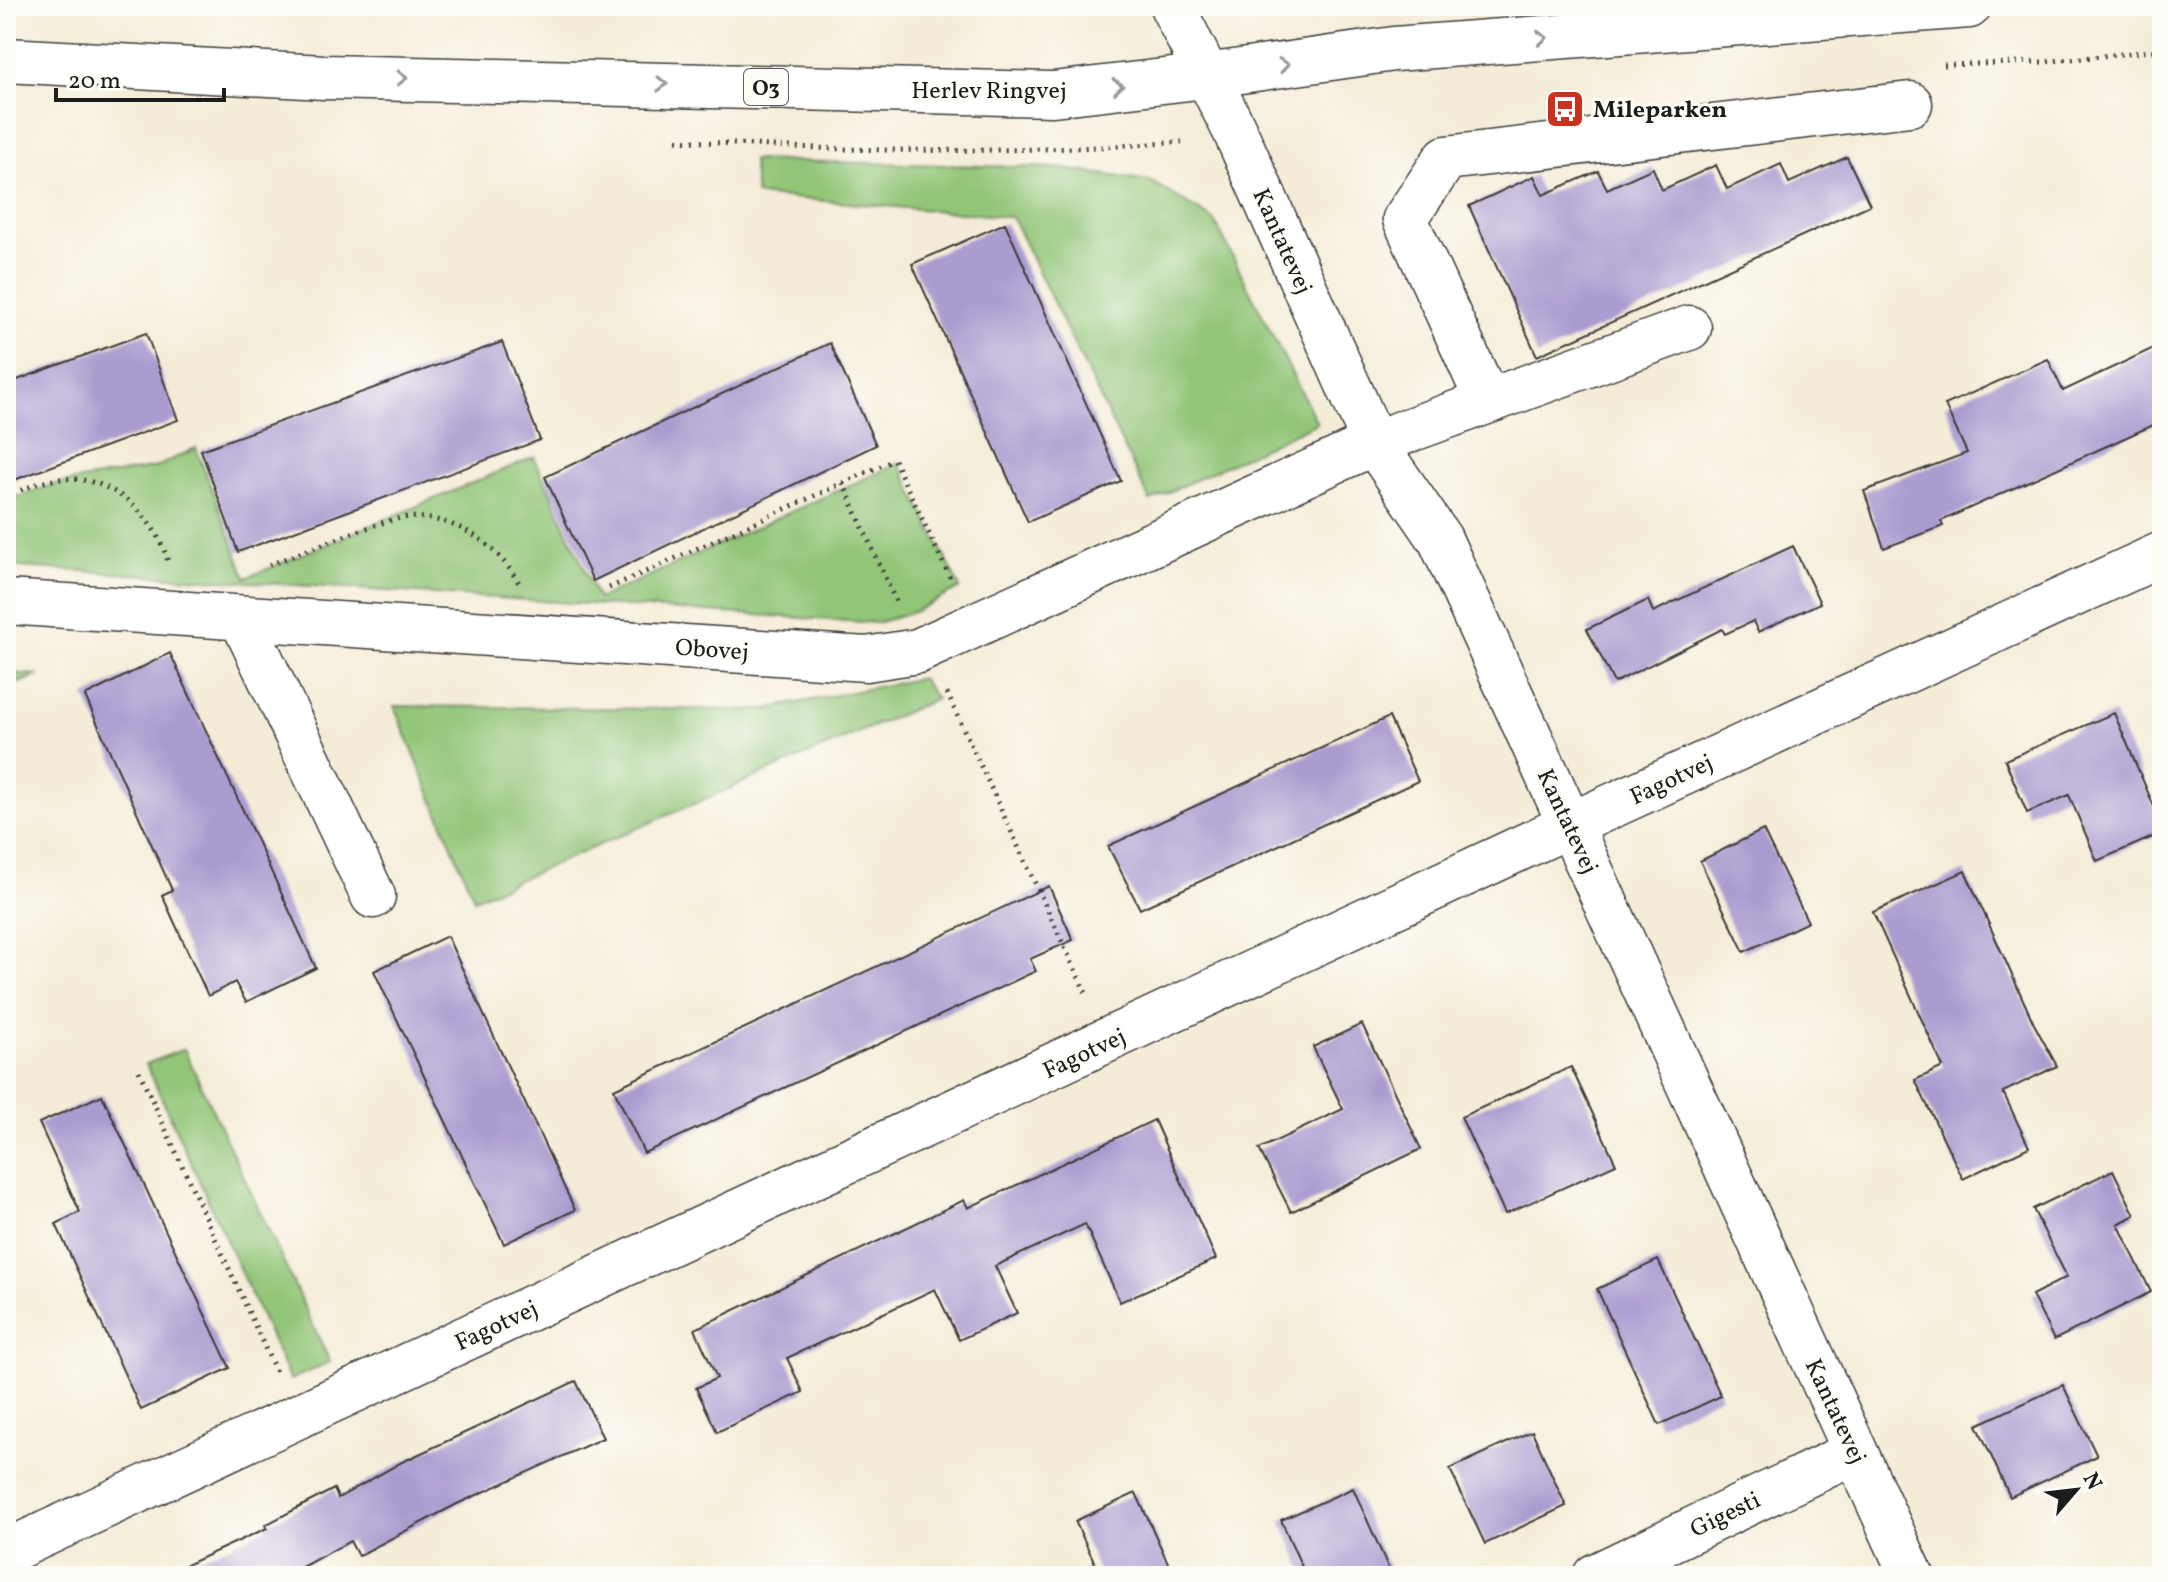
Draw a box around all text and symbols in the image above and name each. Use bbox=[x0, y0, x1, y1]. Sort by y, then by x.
one-way arrow bbox=[1536, 30, 1549, 47]
scale bar bbox=[56, 52, 224, 102]
one-way arrow bbox=[1277, 57, 1291, 74]
text: 20 m bbox=[68, 65, 121, 99]
road number: O3 bbox=[744, 69, 788, 105]
one-way arrow bbox=[396, 70, 409, 87]
street label: Herlev Ringvej bbox=[911, 75, 1067, 109]
one-way arrow bbox=[656, 76, 669, 93]
one-way arrow bbox=[1112, 78, 1125, 95]
bus stop icon: Mileparken bbox=[1544, 88, 1586, 130]
place label: Mileparken bbox=[1593, 94, 1727, 128]
street label: Kantatevej bbox=[1243, 184, 1320, 300]
street label: Obovej bbox=[674, 631, 750, 671]
street label: Fagotvej bbox=[1625, 747, 1719, 815]
street label: Kantatevej bbox=[1527, 764, 1605, 880]
street label: Fagotvej bbox=[1038, 1021, 1132, 1089]
street label: Fagotvej bbox=[450, 1293, 544, 1361]
street label: Kantatevej bbox=[1795, 1354, 1873, 1470]
north arrow bbox=[2036, 1450, 2116, 1530]
text: N bbox=[2074, 1467, 2109, 1496]
street label: Gigesti bbox=[1685, 1484, 1767, 1547]

